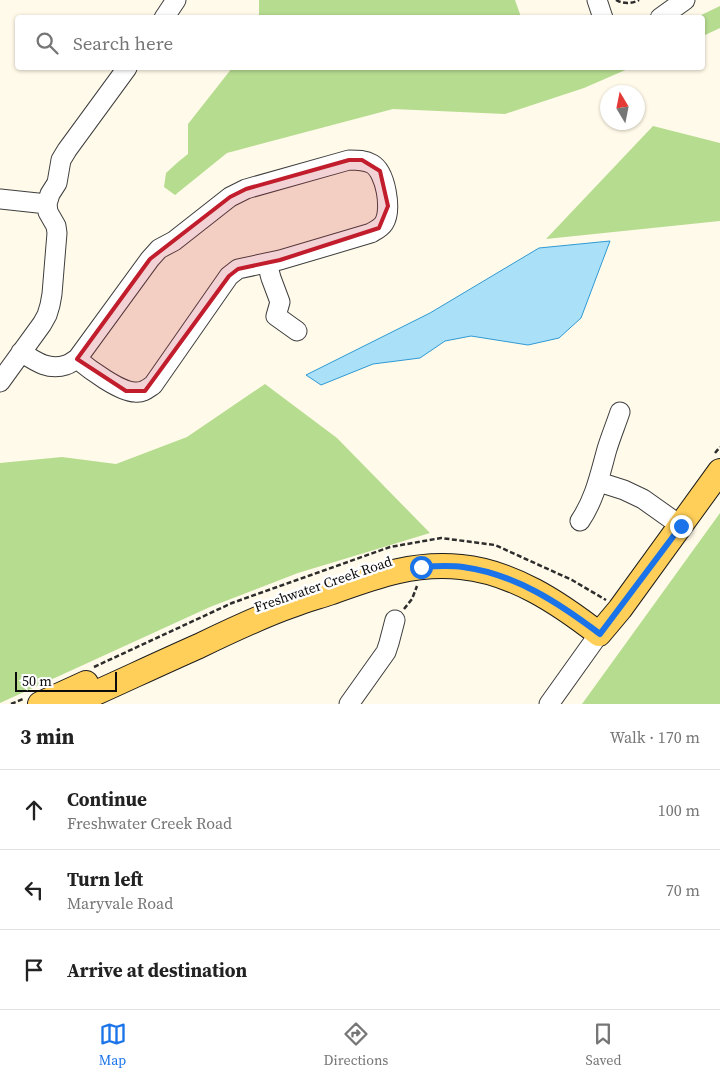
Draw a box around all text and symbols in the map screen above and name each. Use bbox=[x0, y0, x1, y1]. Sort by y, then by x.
search box bbox=[15, 15, 705, 70]
icon: search bbox=[33, 29, 61, 57]
text: Search here bbox=[73, 30, 173, 56]
north arrow bbox=[600, 85, 645, 130]
route end bbox=[670, 515, 693, 538]
street label: Freshwater Creek Road bbox=[251, 551, 395, 617]
route start bbox=[410, 556, 433, 579]
scale bar bbox=[15, 669, 118, 692]
text: 50 m bbox=[22, 671, 52, 691]
text: 3 min bbox=[20, 722, 75, 751]
text: Walk · 170 m bbox=[610, 726, 700, 748]
text: Continue bbox=[67, 786, 147, 812]
icon: ahead bbox=[20, 796, 48, 824]
text: 100 m bbox=[658, 799, 700, 821]
text: Freshwater Creek Road bbox=[67, 812, 232, 834]
text: Turn left bbox=[67, 866, 143, 892]
icon: left bbox=[20, 876, 48, 904]
text: 70 m bbox=[666, 879, 700, 901]
text: Maryvale Road bbox=[67, 892, 173, 914]
icon: arrive bbox=[20, 956, 48, 984]
text: Arrive at destination bbox=[67, 957, 247, 983]
tab: Map bbox=[99, 1020, 127, 1070]
tab: Directions bbox=[324, 1020, 388, 1070]
tab: Saved bbox=[586, 1020, 621, 1070]

